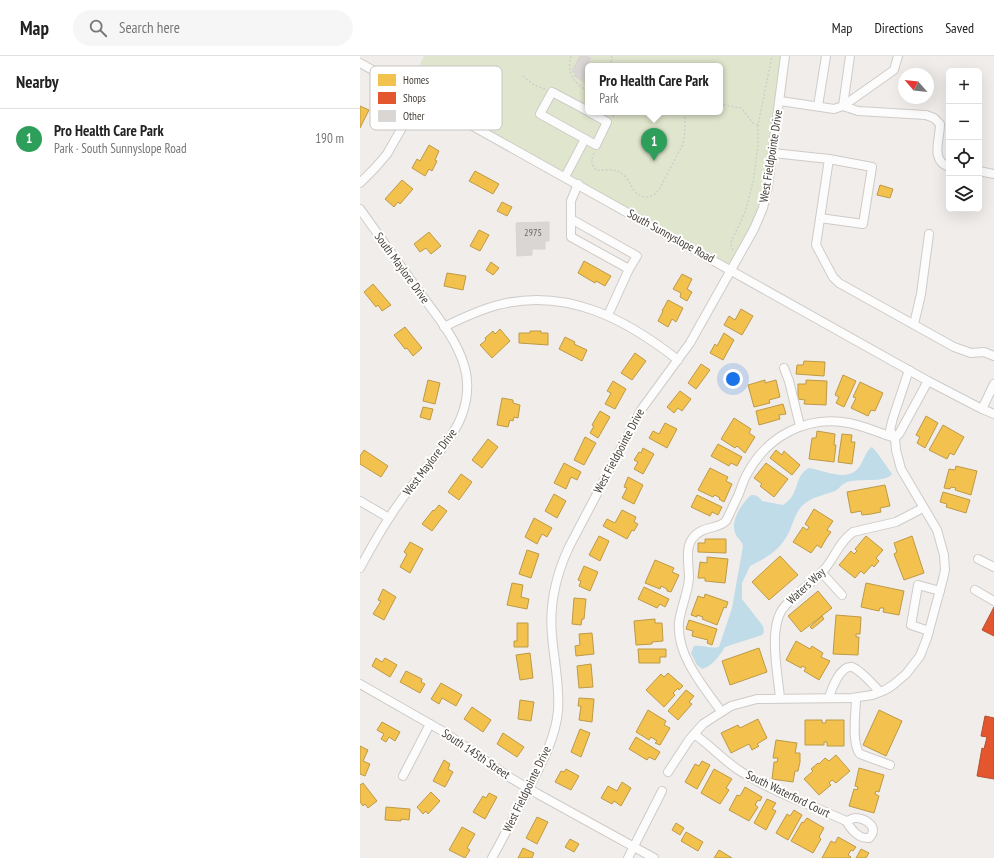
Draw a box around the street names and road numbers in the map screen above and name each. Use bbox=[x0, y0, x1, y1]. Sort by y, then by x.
street label: West Fieldpointe Drive bbox=[756, 108, 785, 203]
street label: South Sunnyslope Road bbox=[625, 205, 717, 266]
street label: South Maylore Drive bbox=[372, 229, 433, 306]
street label: West Fieldpointe Drive bbox=[590, 406, 647, 496]
street label: West Maylore Drive bbox=[400, 425, 460, 498]
street label: Waters Way bbox=[783, 564, 828, 607]
street label: South 145th Street bbox=[439, 725, 514, 782]
street label: West Fieldpointe Drive bbox=[499, 743, 554, 834]
street label: South Waterford Court bbox=[744, 767, 833, 821]

